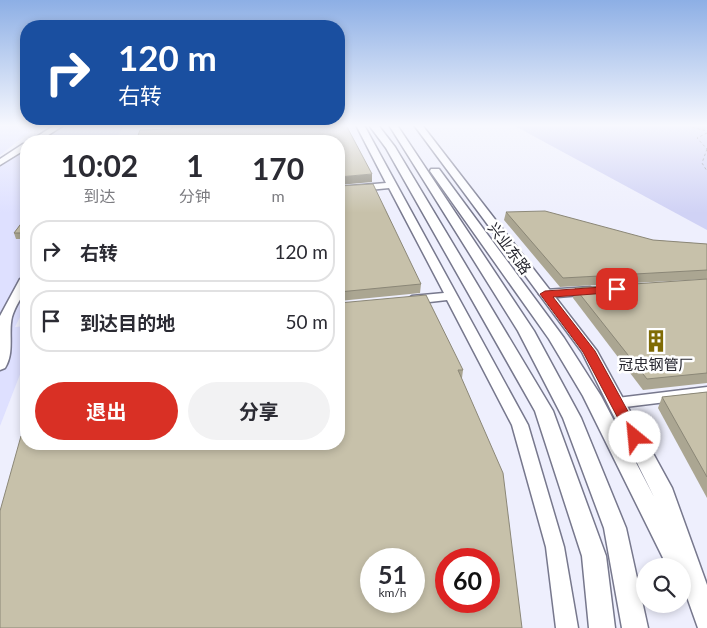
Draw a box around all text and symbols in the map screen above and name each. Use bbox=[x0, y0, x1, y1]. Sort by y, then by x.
text: 120 m bbox=[118, 36, 217, 78]
icon: right bbox=[35, 40, 100, 105]
text: 右转 bbox=[118, 82, 162, 109]
text: 10:02 bbox=[61, 147, 138, 183]
text: 1 bbox=[186, 147, 204, 183]
text: 170 bbox=[252, 150, 304, 186]
text: 到达 bbox=[84, 186, 116, 205]
text: 分钟 bbox=[179, 186, 211, 205]
text: m bbox=[271, 186, 285, 205]
street label: 兴业东路 bbox=[485, 219, 535, 277]
icon: right bbox=[37, 237, 65, 265]
text: 120 m bbox=[274, 240, 328, 263]
text: 右转 bbox=[80, 241, 118, 264]
pin bbox=[596, 268, 638, 310]
icon: arrive bbox=[603, 275, 631, 303]
icon: arrive bbox=[37, 307, 65, 335]
text: 50 m bbox=[285, 310, 328, 333]
text: 到达目的地 bbox=[80, 311, 175, 334]
building icon: 冠忠钢管厂 bbox=[643, 328, 669, 354]
place label: 冠忠钢管厂 bbox=[618, 355, 694, 373]
button: 退出 bbox=[35, 382, 178, 440]
button: 分享 bbox=[188, 382, 330, 440]
position arrow bbox=[608, 410, 660, 462]
speed limit sign: 60 bbox=[435, 548, 500, 613]
map controls bbox=[636, 558, 691, 613]
button: search bbox=[636, 558, 691, 613]
text: 51 bbox=[378, 559, 407, 589]
text: km/h bbox=[378, 585, 407, 600]

